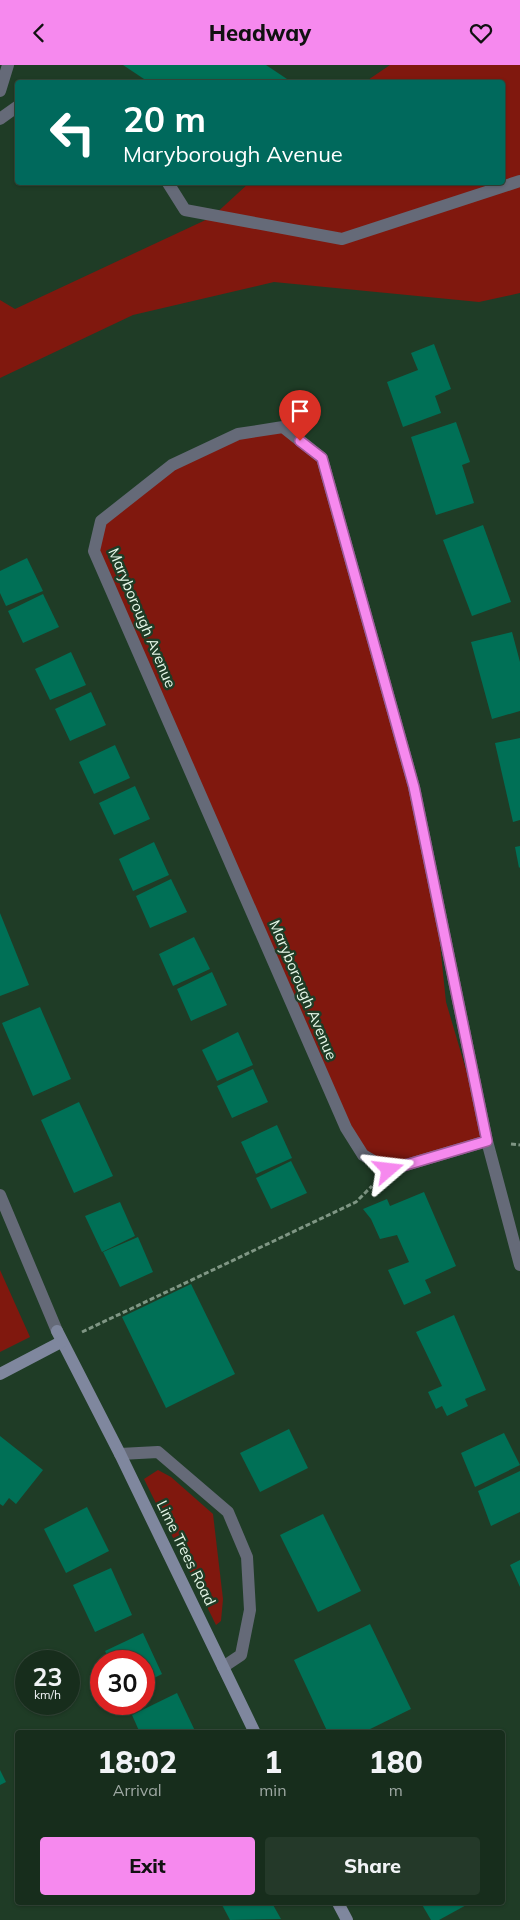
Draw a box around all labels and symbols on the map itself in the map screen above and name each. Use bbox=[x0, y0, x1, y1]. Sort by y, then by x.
pin bbox=[279, 390, 321, 441]
street label: Maryborough Avenue bbox=[104, 545, 180, 690]
street label: Maryborough Avenue bbox=[265, 917, 341, 1062]
position arrow bbox=[362, 1143, 414, 1195]
street label: Lime Trees Road bbox=[153, 1497, 220, 1608]
speed limit sign: 30 bbox=[90, 1650, 155, 1715]

